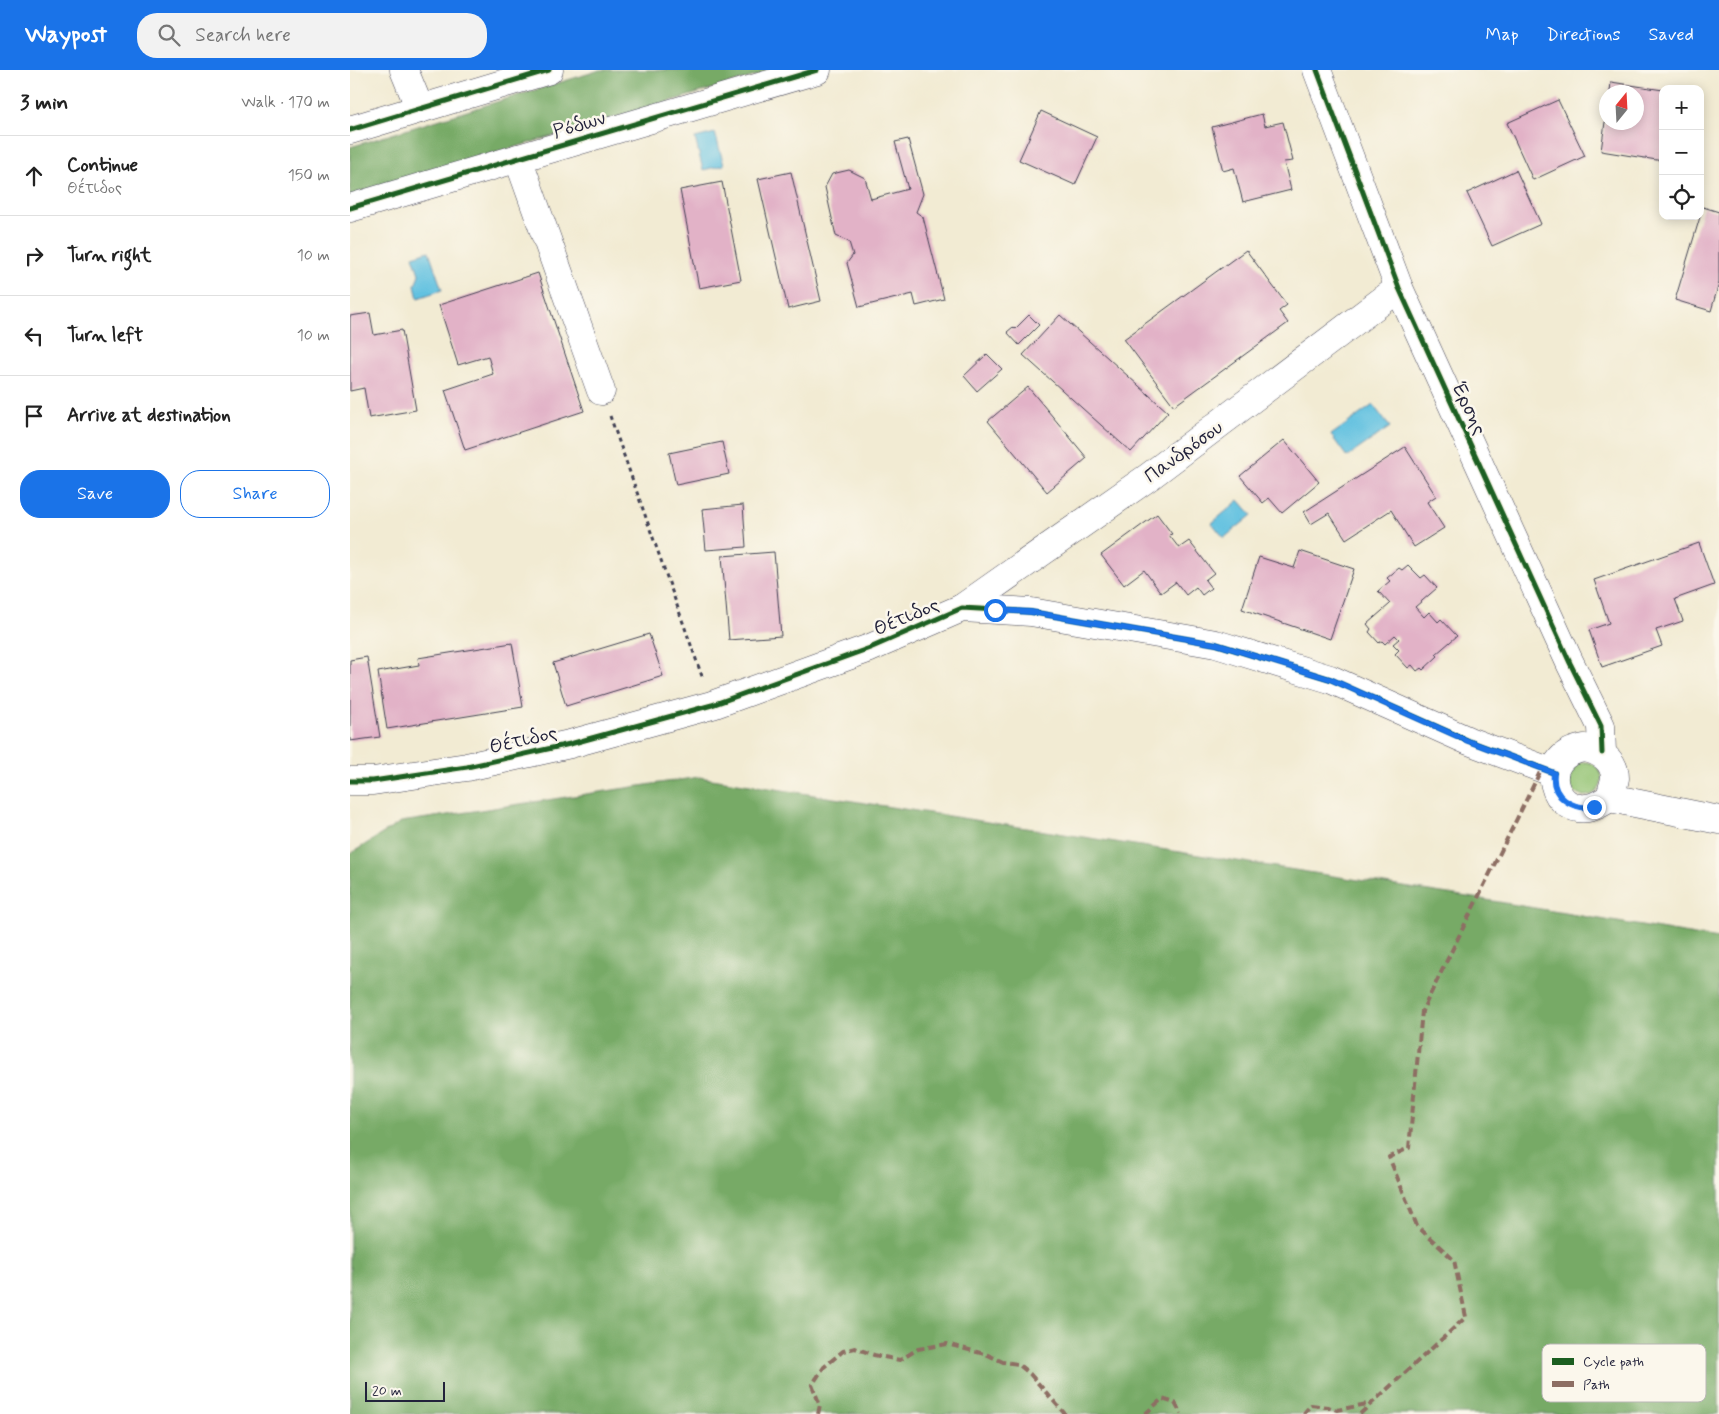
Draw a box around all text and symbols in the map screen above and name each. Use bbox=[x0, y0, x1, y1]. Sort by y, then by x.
search box bbox=[137, 13, 487, 58]
text: Waypost bbox=[25, 20, 107, 51]
icon: search bbox=[155, 21, 183, 49]
text: Search here bbox=[195, 23, 291, 48]
text: Map bbox=[1486, 23, 1519, 47]
text: Directions bbox=[1547, 23, 1621, 47]
text: Saved bbox=[1649, 23, 1694, 47]
north arrow bbox=[1599, 85, 1644, 130]
map controls bbox=[1659, 85, 1704, 220]
button: + bbox=[1659, 85, 1704, 130]
text: 3 min bbox=[20, 89, 68, 117]
text: Walk · 170 m bbox=[241, 92, 330, 113]
street label: Ρόδων bbox=[550, 105, 609, 146]
button: − bbox=[1659, 130, 1704, 175]
text: Continue bbox=[67, 153, 138, 178]
icon: ahead bbox=[20, 162, 48, 190]
text: 150 m bbox=[288, 165, 330, 186]
button: locate bbox=[1659, 175, 1704, 220]
text: Θέτιδος bbox=[67, 178, 122, 199]
icon: right bbox=[20, 242, 48, 270]
text: Turn right bbox=[67, 243, 151, 268]
text: 10 m bbox=[297, 245, 330, 266]
icon: left bbox=[20, 322, 48, 350]
text: Turn left bbox=[67, 323, 143, 348]
text: 10 m bbox=[297, 325, 330, 346]
street label: Έρσης bbox=[1445, 378, 1493, 440]
icon: arrive bbox=[20, 402, 48, 430]
text: Arrive at destination bbox=[67, 403, 231, 428]
street label: Πανδρόσου bbox=[1139, 414, 1229, 490]
button: Save bbox=[20, 470, 170, 518]
button: Share bbox=[180, 470, 330, 518]
street label: Θέτιδος bbox=[870, 591, 944, 643]
route start bbox=[984, 599, 1007, 622]
street label: Θέτιδος bbox=[487, 720, 560, 761]
route end bbox=[1583, 796, 1606, 819]
legend bbox=[1542, 1344, 1706, 1402]
text: Cycle path bbox=[1583, 1353, 1644, 1371]
text: Path bbox=[1583, 1376, 1610, 1394]
scale bar bbox=[365, 1379, 445, 1402]
text: 20 m bbox=[372, 1382, 402, 1400]

